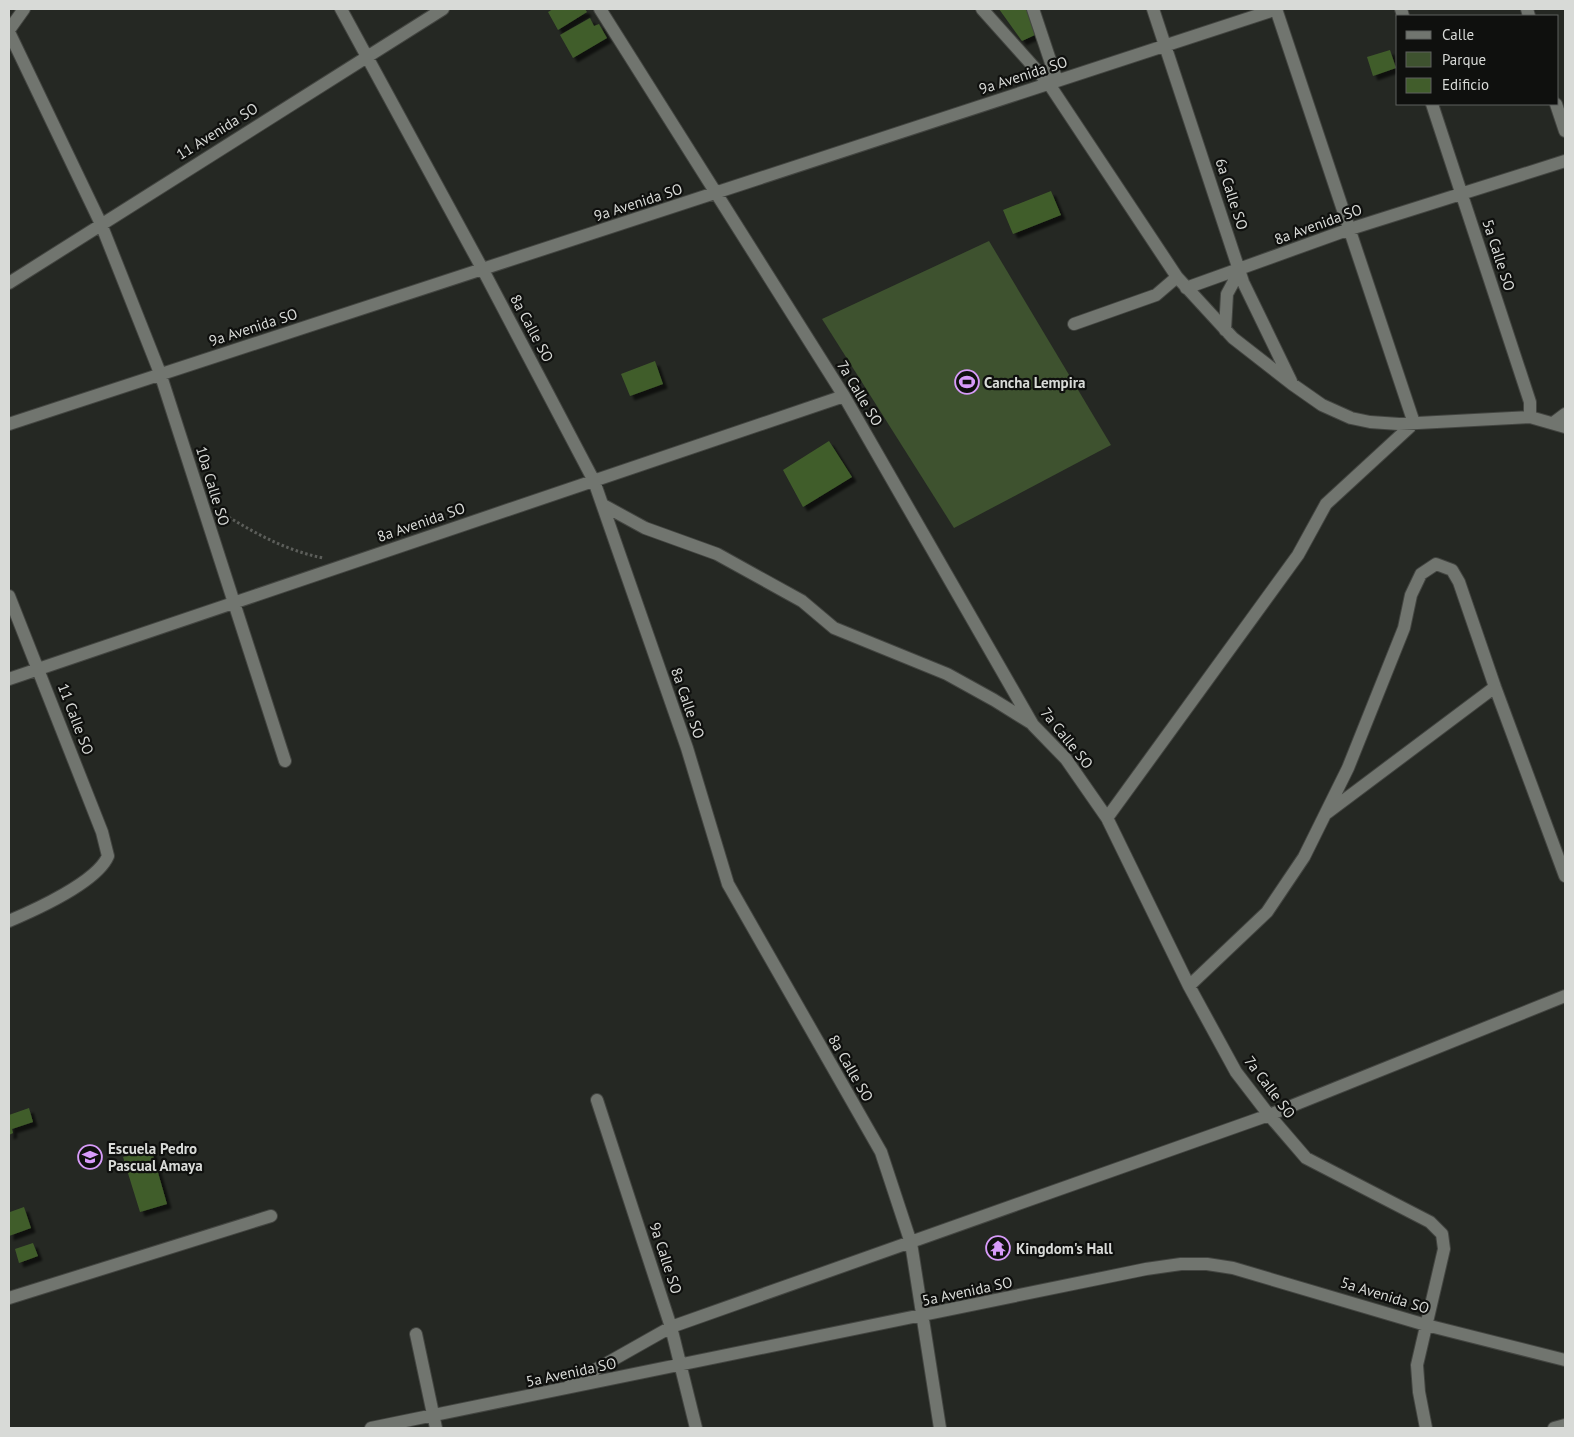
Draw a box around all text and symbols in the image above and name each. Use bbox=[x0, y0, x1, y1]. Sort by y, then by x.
legend bbox=[1396, 15, 1559, 105]
text: Calle bbox=[1442, 25, 1474, 44]
text: Parque bbox=[1442, 50, 1486, 69]
street label: 9a Avenida SO bbox=[976, 52, 1070, 98]
text: Edificio bbox=[1442, 75, 1489, 94]
street label: 11 Avenida SO bbox=[173, 98, 261, 164]
street label: 6a Calle SO bbox=[1212, 156, 1252, 232]
street label: 9a Avenida SO bbox=[591, 179, 685, 225]
street label: 8a Avenida SO bbox=[1272, 199, 1364, 249]
street label: 5a Calle SO bbox=[1479, 217, 1519, 293]
street label: 8a Calle SO bbox=[506, 291, 558, 365]
street label: 9a Avenida SO bbox=[206, 304, 300, 350]
street label: 7a Calle SO bbox=[833, 357, 887, 429]
sports icon: Cancha Lempira bbox=[954, 369, 980, 395]
place label: Cancha Lempira bbox=[984, 373, 1085, 392]
street label: 10a Calle SO bbox=[192, 444, 234, 528]
street label: 8a Avenida SO bbox=[374, 498, 468, 546]
street label: 8a Calle SO bbox=[667, 665, 709, 741]
street label: 11 Calle SO bbox=[54, 681, 98, 757]
street label: 7a Calle SO bbox=[1037, 704, 1097, 772]
street label: 8a Calle SO bbox=[824, 1031, 878, 1105]
street label: 7a Calle SO bbox=[1240, 1052, 1300, 1122]
place label: Escuela Pedro Pascual Amaya bbox=[108, 1139, 203, 1175]
school or university icon: Escuela Pedro Pascual Amaya bbox=[77, 1144, 103, 1170]
street label: 9a Calle SO bbox=[646, 1220, 686, 1296]
temple icon: Kingdom's Hall bbox=[985, 1235, 1011, 1261]
place label: Kingdom's Hall bbox=[1016, 1239, 1113, 1258]
street label: 5a Avenida SO bbox=[920, 1272, 1014, 1310]
street label: 5a Avenida SO bbox=[1338, 1272, 1432, 1318]
street label: 5a Avenida SO bbox=[524, 1353, 618, 1391]

